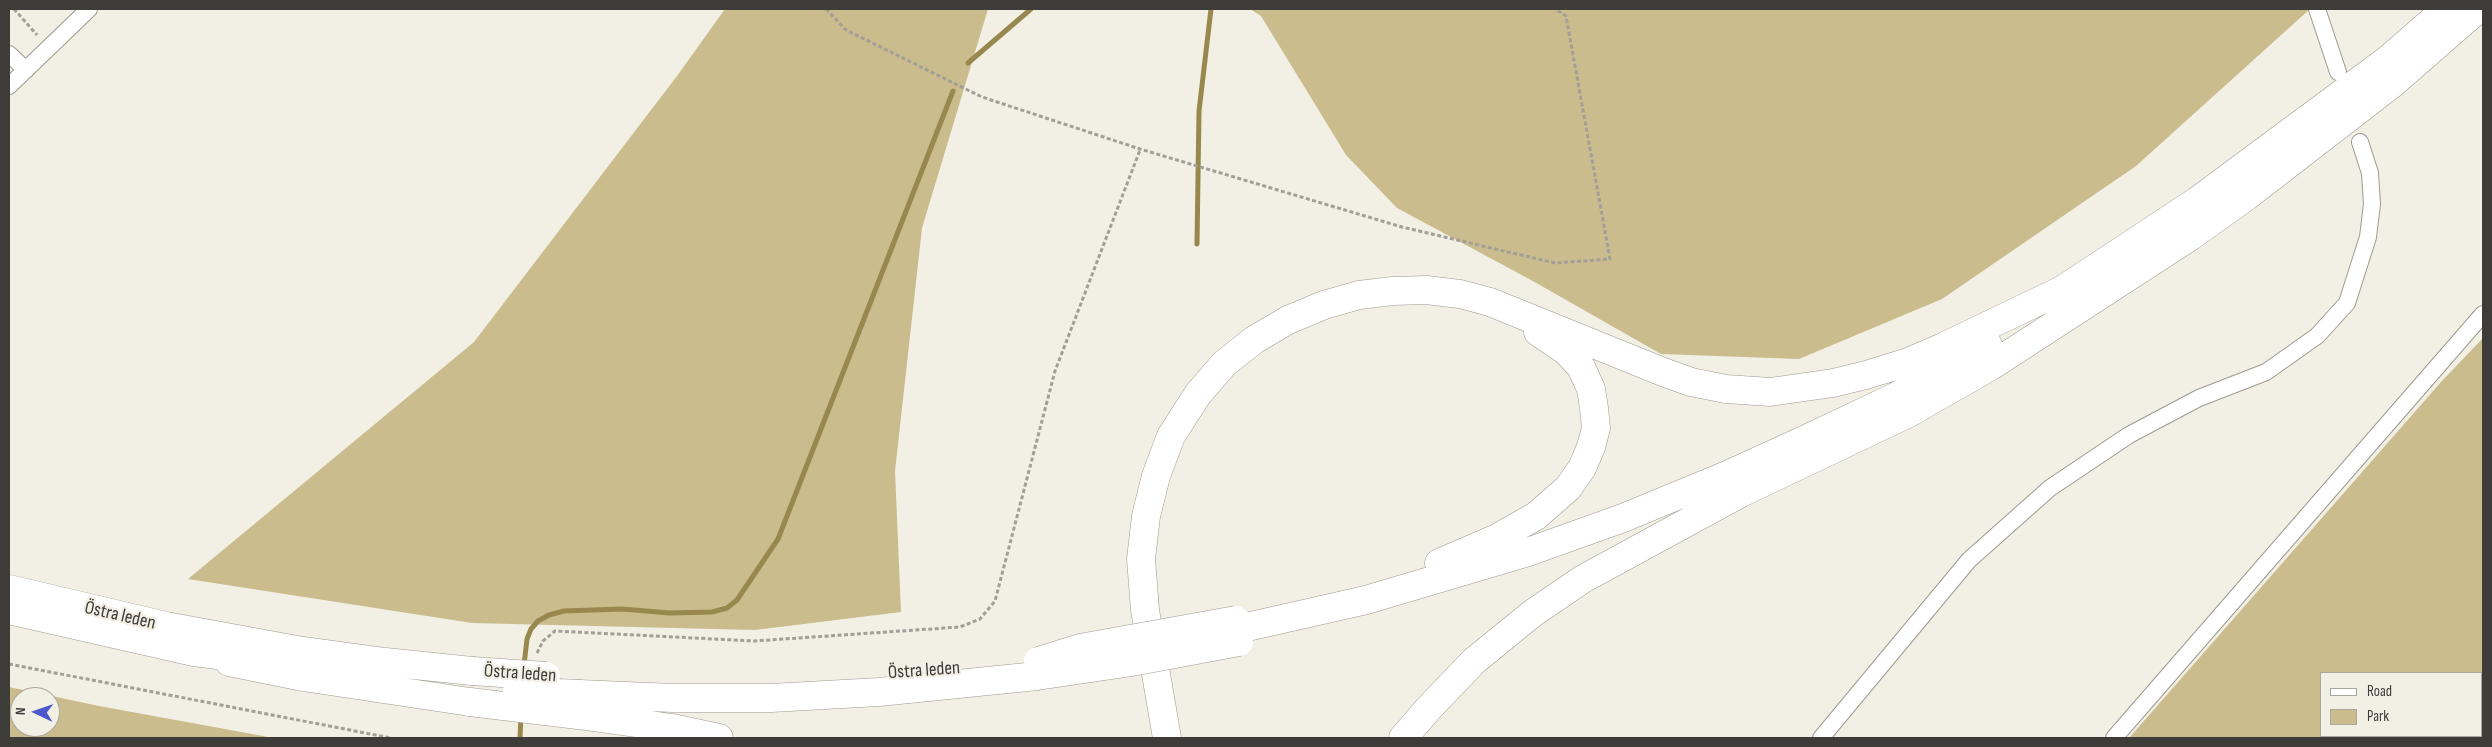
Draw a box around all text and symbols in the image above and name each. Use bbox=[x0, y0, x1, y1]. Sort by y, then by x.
street label: Östra leden bbox=[82, 597, 158, 635]
street label: Östra leden bbox=[887, 657, 961, 685]
street label: Östra leden bbox=[483, 660, 557, 688]
legend bbox=[2320, 672, 2482, 737]
text: Road bbox=[2367, 682, 2392, 701]
north arrow bbox=[10, 687, 60, 737]
text: N bbox=[12, 707, 29, 715]
text: Park bbox=[2367, 707, 2389, 726]

